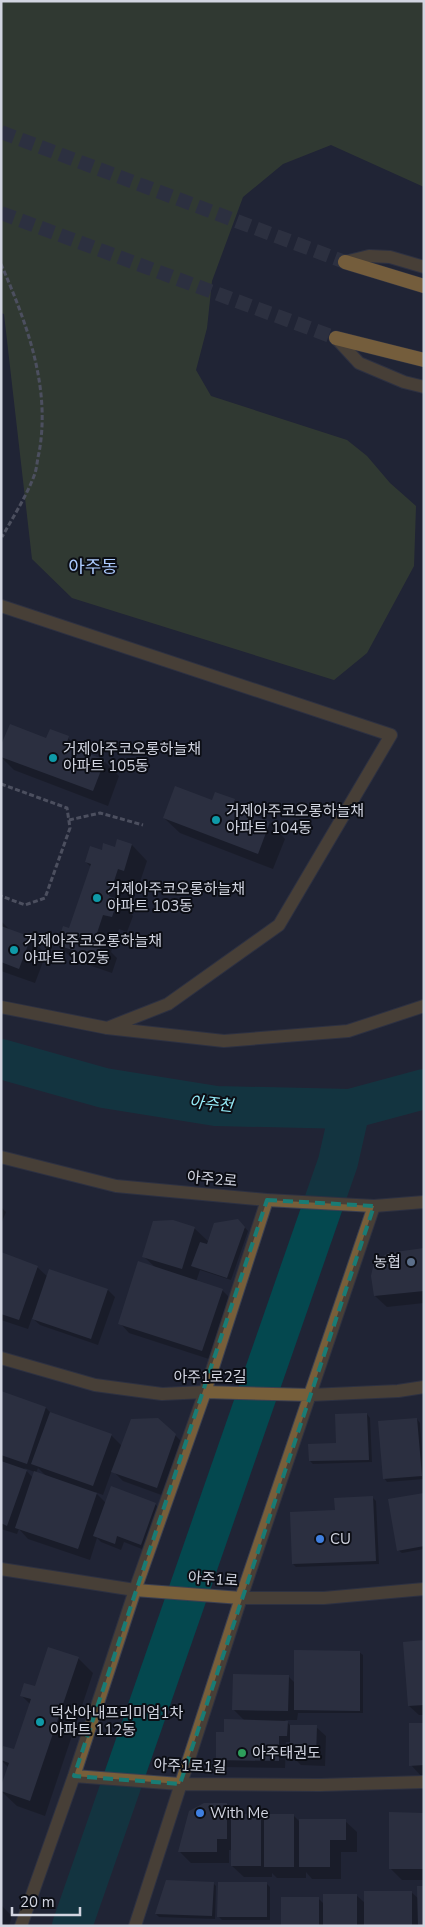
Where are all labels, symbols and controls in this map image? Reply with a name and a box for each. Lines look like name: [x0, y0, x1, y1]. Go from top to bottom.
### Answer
district label: 아주동: [68, 555, 118, 579]
place label: 거제아주코오롱하늘채 아파트 105동: [63, 739, 201, 776]
marker: 거제아주코오롱하늘채 아파트 105동: [47, 752, 59, 764]
place label: 거제아주코오롱하늘채 아파트 104동: [226, 801, 364, 838]
marker: 거제아주코오롱하늘채 아파트 104동: [210, 814, 222, 826]
place label: 거제아주코오롱하늘채 아파트 103동: [107, 879, 245, 916]
marker: 거제아주코오롱하늘채 아파트 103동: [91, 892, 103, 904]
place label: 거제아주코오롱하늘채 아파트 102동: [24, 931, 162, 968]
marker: 거제아주코오롱하늘채 아파트 102동: [8, 944, 20, 956]
water label: 아주천: [188, 1091, 236, 1117]
street label: 아주2로: [186, 1167, 238, 1191]
place label: 농협: [373, 1252, 401, 1272]
marker: 농협: [405, 1256, 417, 1268]
street label: 아주1로2길: [173, 1367, 247, 1387]
place label: CU: [330, 1529, 351, 1549]
marker: CU: [314, 1533, 326, 1545]
street label: 아주1로: [187, 1567, 239, 1591]
place label: 덕산아내프리미엄1차 아파트 112동: [50, 1703, 183, 1740]
marker: 덕산아내프리미엄1차 아파트 112동: [34, 1716, 46, 1728]
place label: 아주태권도: [252, 1743, 321, 1763]
marker: 아주태권도: [236, 1747, 248, 1759]
street label: 아주1로1길: [153, 1755, 227, 1777]
place label: With Me: [210, 1803, 268, 1823]
marker: With Me: [194, 1807, 206, 1819]
scale bar: [12, 1884, 80, 1916]
text: 20 m: [20, 1892, 55, 1912]

